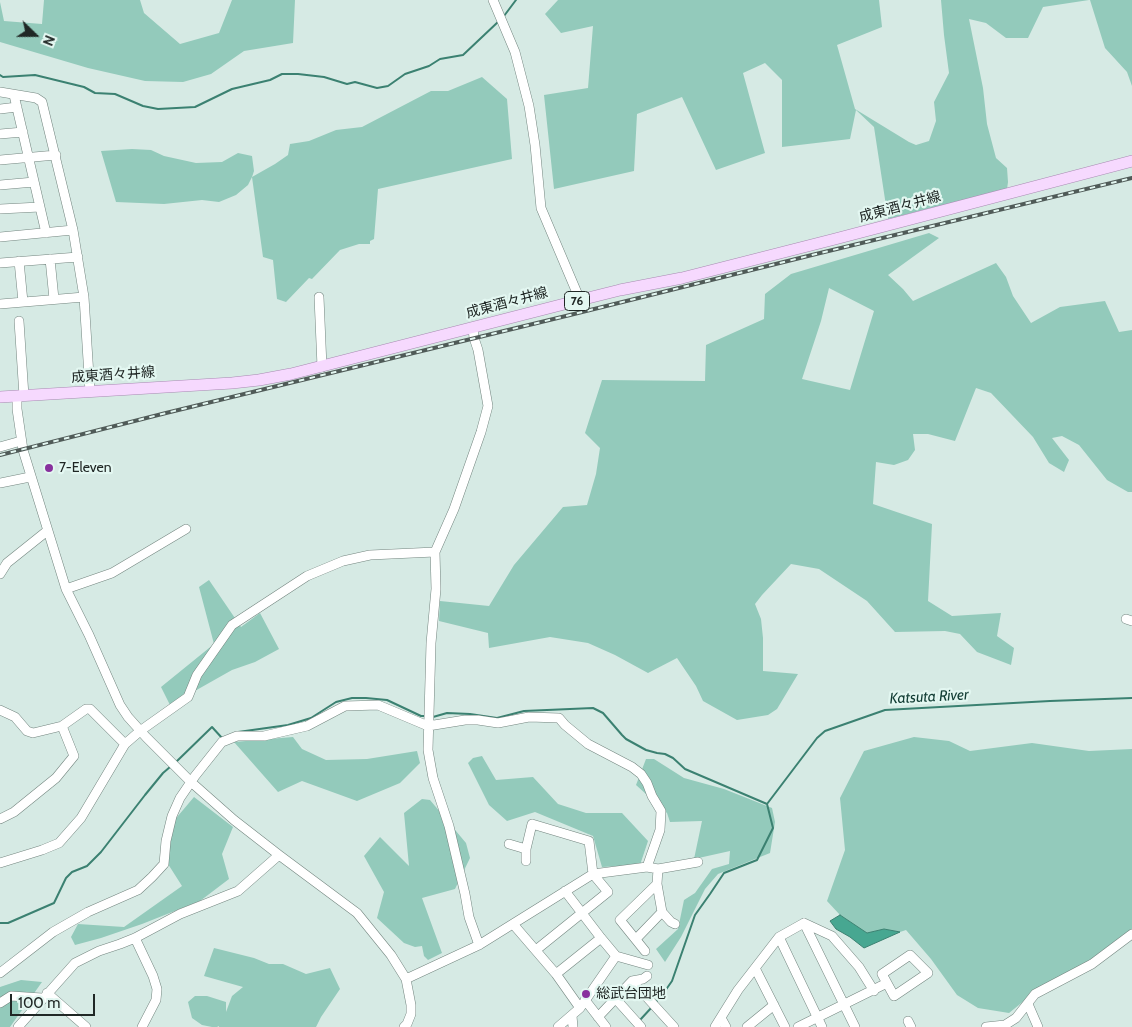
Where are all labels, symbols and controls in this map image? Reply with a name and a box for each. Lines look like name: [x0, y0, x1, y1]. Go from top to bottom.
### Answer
north arrow: [10, 10, 60, 60]
text: N: [39, 33, 59, 49]
street label: 成東酒々井線: [857, 188, 943, 226]
street label: 成東酒々井線: [464, 284, 550, 322]
road number: 76: [564, 292, 590, 310]
street label: 成東酒々井線: [71, 364, 155, 386]
place label: 7-Eleven: [59, 460, 112, 476]
marker: 7-Eleven: [43, 462, 55, 474]
water label: Katsuta River: [889, 686, 969, 708]
scale bar: [12, 984, 98, 1016]
place label: 総武台団地: [596, 986, 666, 1002]
marker: 総武台団地: [580, 988, 592, 1000]
text: 100 m: [18, 994, 60, 1012]

